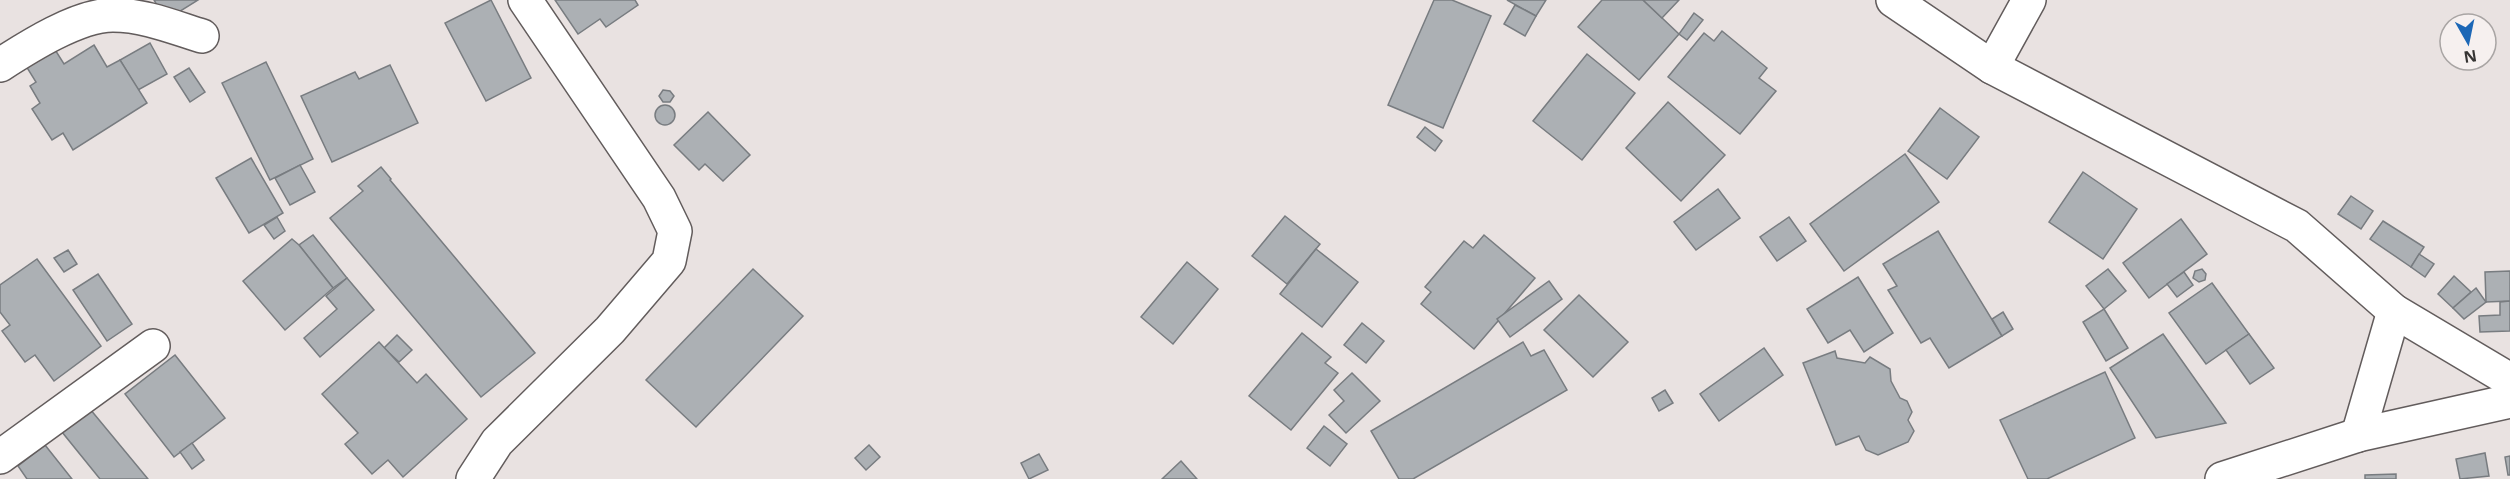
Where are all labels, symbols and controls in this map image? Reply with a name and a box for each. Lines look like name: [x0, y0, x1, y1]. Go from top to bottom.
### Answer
north arrow: [2438, 12, 2498, 72]
text: N: [2462, 45, 2478, 69]

